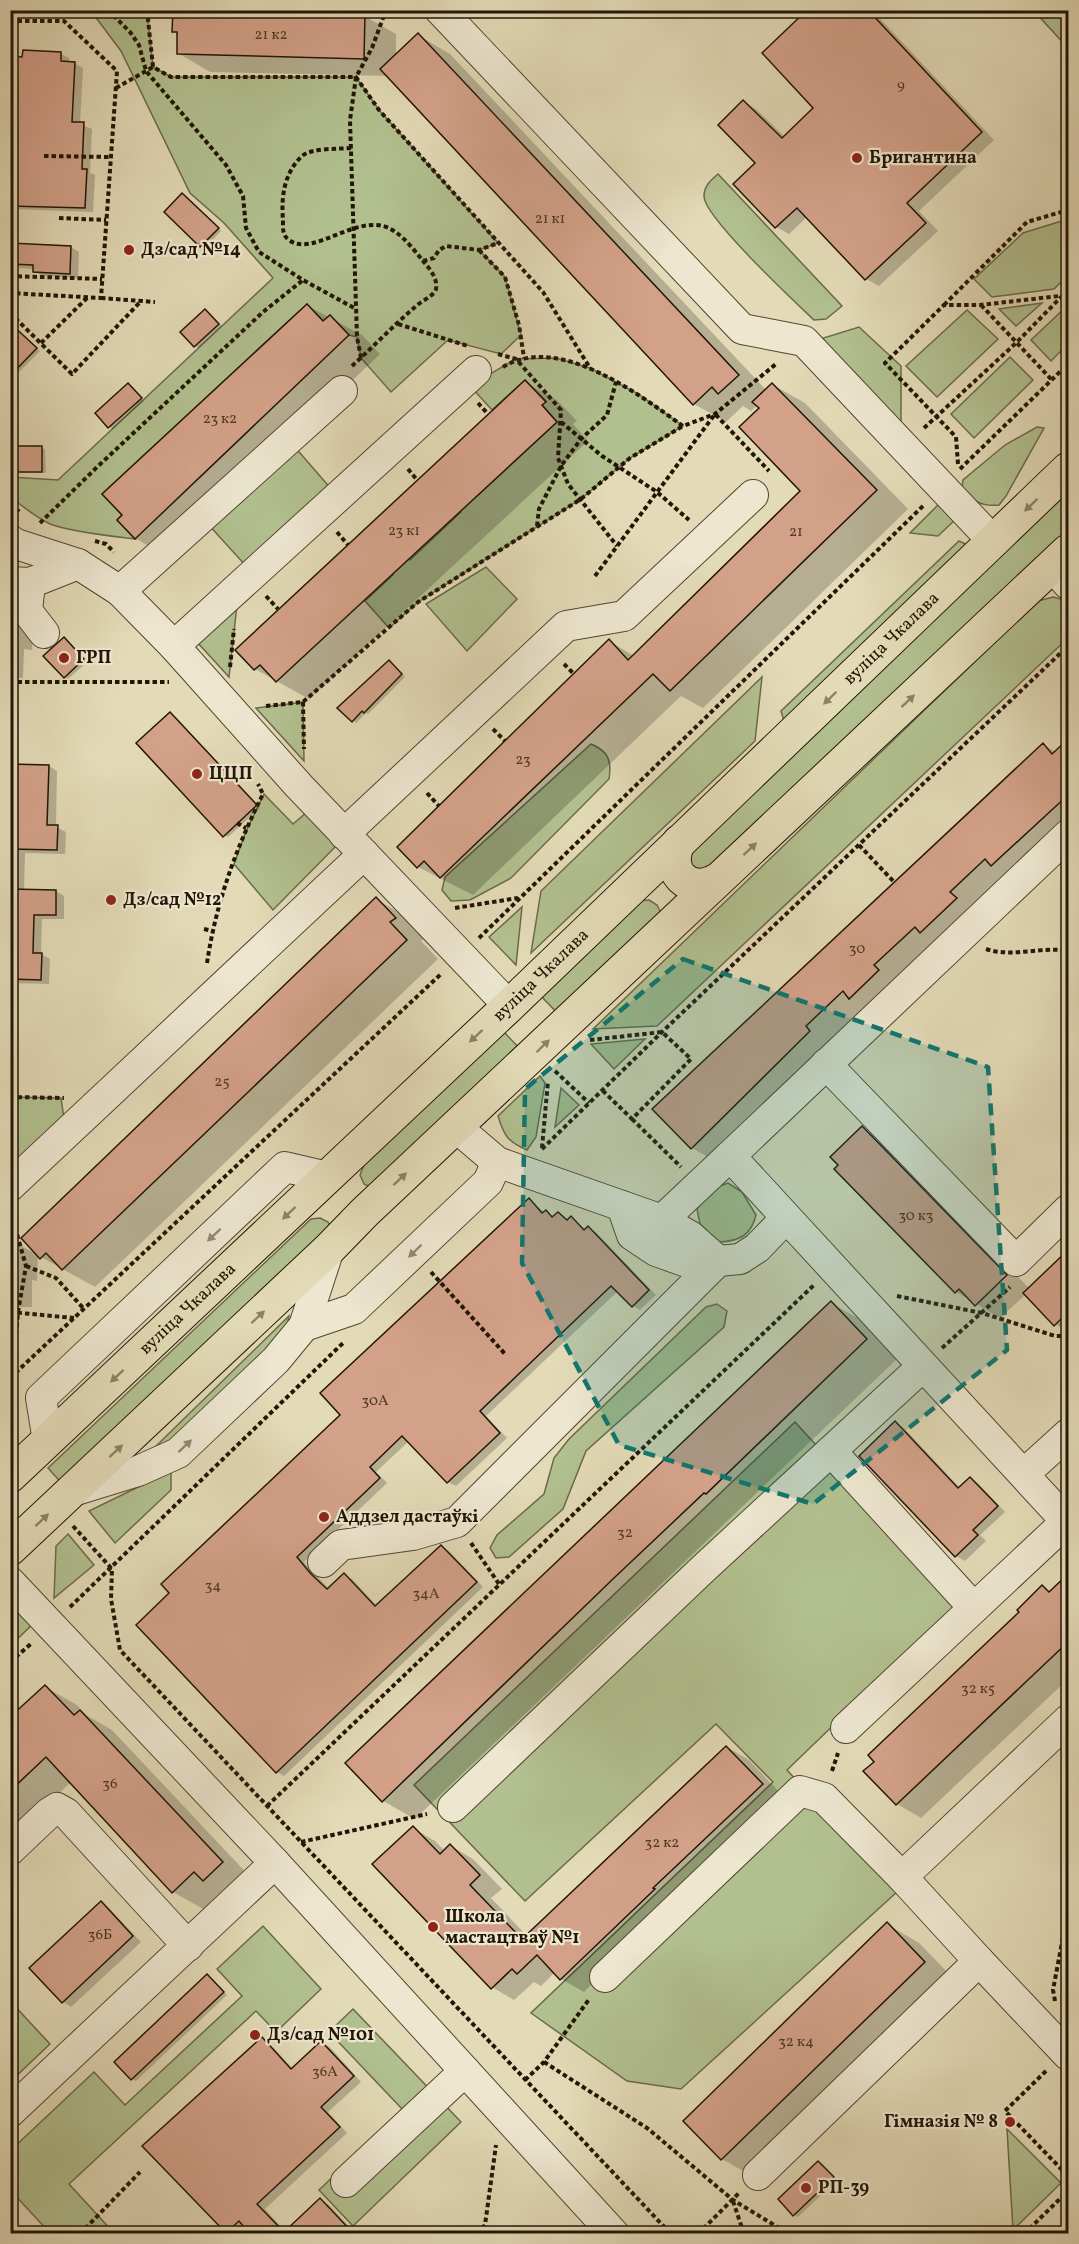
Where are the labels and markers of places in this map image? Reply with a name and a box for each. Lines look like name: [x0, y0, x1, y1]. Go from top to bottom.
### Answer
place label: Бригантина: [869, 146, 977, 171]
marker: Бригантина: [850, 151, 864, 165]
place label: Дз/сад №14: [141, 238, 241, 263]
marker: Дз/сад №14: [122, 243, 136, 257]
place label: ГРП: [76, 646, 112, 671]
marker: ГРП: [57, 651, 71, 665]
place label: ЦЦП: [209, 762, 253, 787]
marker: ЦЦП: [190, 767, 204, 781]
place label: Дз/сад №12: [123, 888, 221, 913]
marker: Дз/сад №12: [104, 893, 118, 907]
place label: Аддзел дастаўкі: [336, 1505, 479, 1530]
marker: Аддзел дастаўкі: [317, 1510, 331, 1524]
place label: Школа мастацтваў №1: [445, 1905, 580, 1951]
marker: Школа мастацтваў №1: [426, 1920, 440, 1934]
place label: Дз/сад №101: [267, 2023, 374, 2048]
marker: Дз/сад №101: [248, 2028, 262, 2042]
place label: Гімназія № 8: [884, 2110, 998, 2135]
marker: Гімназія № 8: [1003, 2115, 1017, 2129]
place label: РП-39: [818, 2176, 869, 2201]
marker: РП-39: [799, 2181, 813, 2195]

